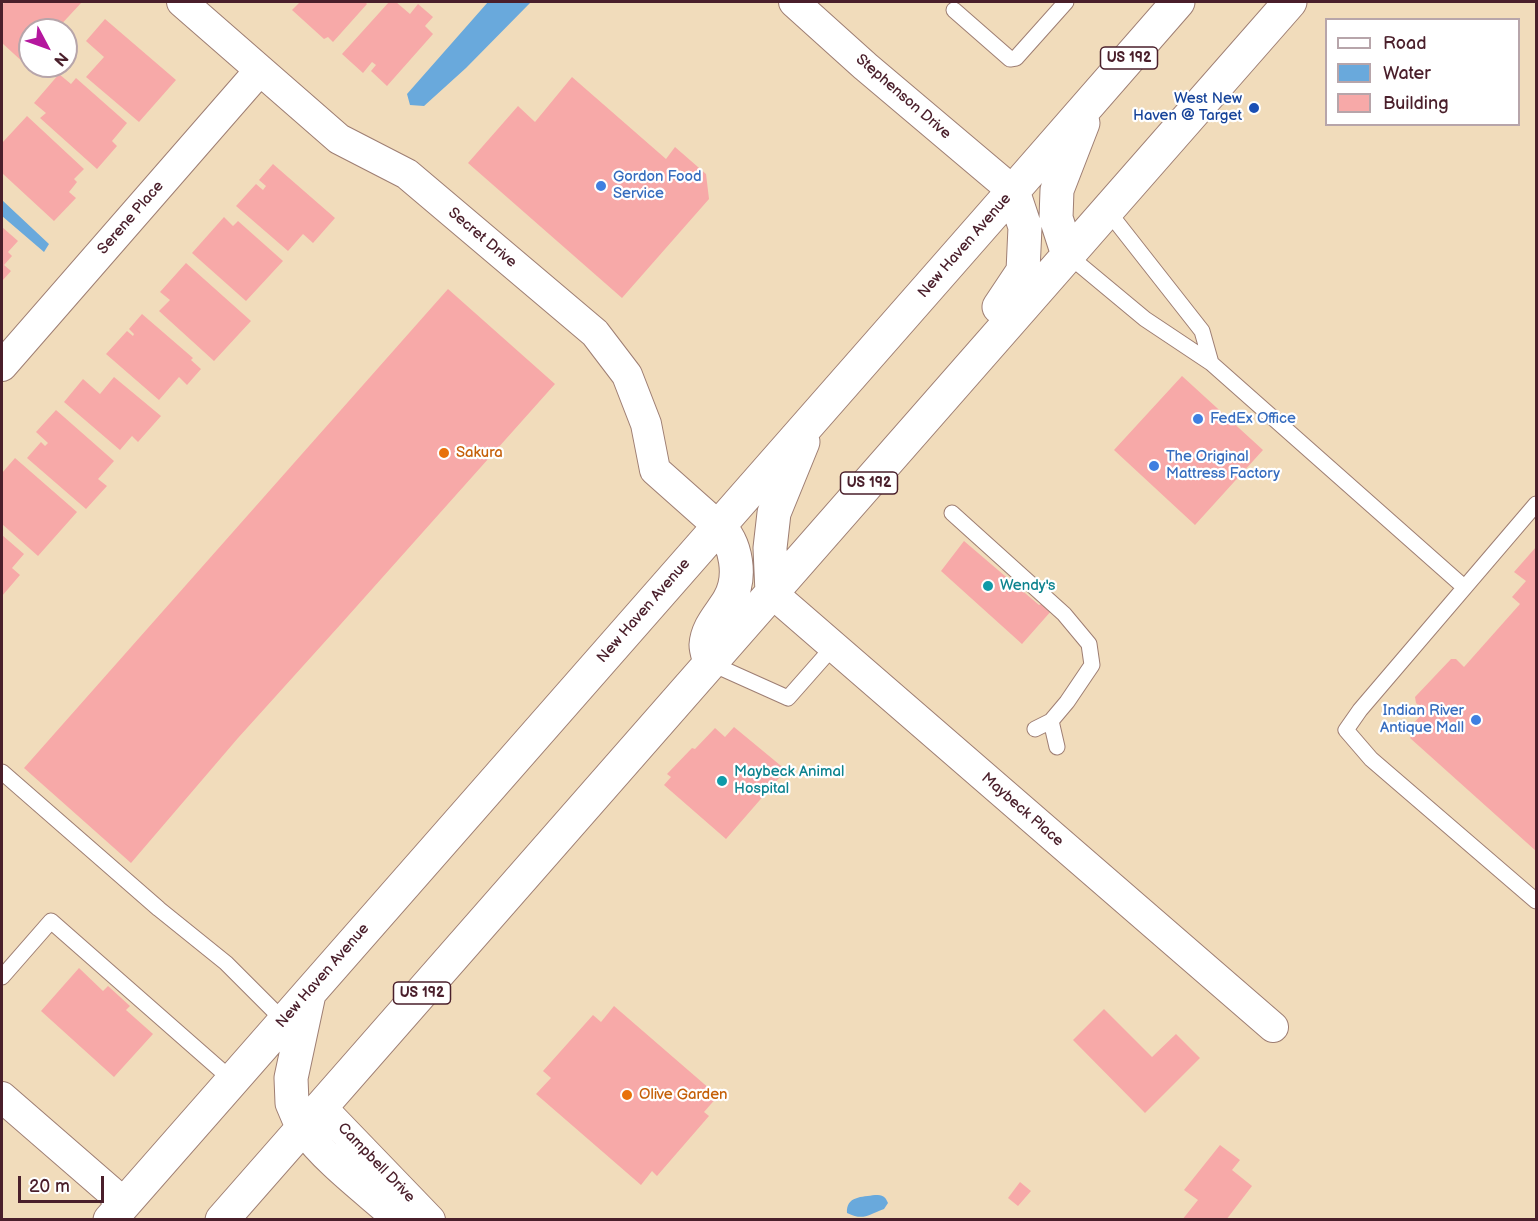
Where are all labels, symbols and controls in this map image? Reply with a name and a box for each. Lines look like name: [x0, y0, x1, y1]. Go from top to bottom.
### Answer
north arrow: [18, 18, 78, 78]
legend: [1325, 18, 1520, 126]
text: Road: [1383, 33, 1427, 54]
road number: US 192: [1100, 47, 1158, 69]
text: N: [49, 48, 72, 70]
street label: Stephenson Drive: [852, 51, 954, 143]
text: Water: [1383, 63, 1431, 84]
place label: West New Haven @ Target: [1133, 90, 1242, 125]
text: Building: [1383, 93, 1449, 114]
marker: West New Haven @ Target: [1247, 101, 1261, 115]
place label: Gordon Food Service: [613, 168, 702, 203]
street label: Serene Place: [94, 178, 168, 258]
marker: Gordon Food Service: [594, 179, 608, 193]
street label: New Haven Avenue: [915, 190, 1015, 302]
street label: Secret Drive: [444, 204, 520, 272]
place label: FedEx Office: [1210, 410, 1296, 428]
marker: FedEx Office: [1191, 412, 1205, 426]
place label: Sakura: [456, 444, 503, 462]
marker: Sakura: [437, 446, 451, 460]
place label: The Original Mattress Factory: [1166, 448, 1280, 483]
marker: The Original Mattress Factory: [1147, 459, 1161, 473]
road number: US 192: [840, 472, 898, 494]
street label: New Haven Avenue: [594, 555, 694, 667]
place label: Wendy's: [1000, 577, 1055, 595]
marker: Wendy's: [981, 579, 995, 593]
place label: Indian River Antique Mall: [1380, 702, 1464, 737]
marker: Indian River Antique Mall: [1469, 713, 1483, 727]
place label: Maybeck Animal Hospital: [734, 763, 844, 798]
street label: Maybeck Place: [977, 769, 1067, 851]
marker: Maybeck Animal Hospital: [715, 774, 729, 788]
street label: New Haven Avenue: [273, 920, 373, 1032]
road number: US 192: [394, 982, 450, 1004]
place label: Olive Garden: [639, 1086, 728, 1104]
marker: Olive Garden: [620, 1088, 634, 1102]
street label: Campbell Drive: [334, 1119, 418, 1207]
scale bar: [21, 1164, 106, 1202]
text: 20 m: [29, 1176, 70, 1197]

